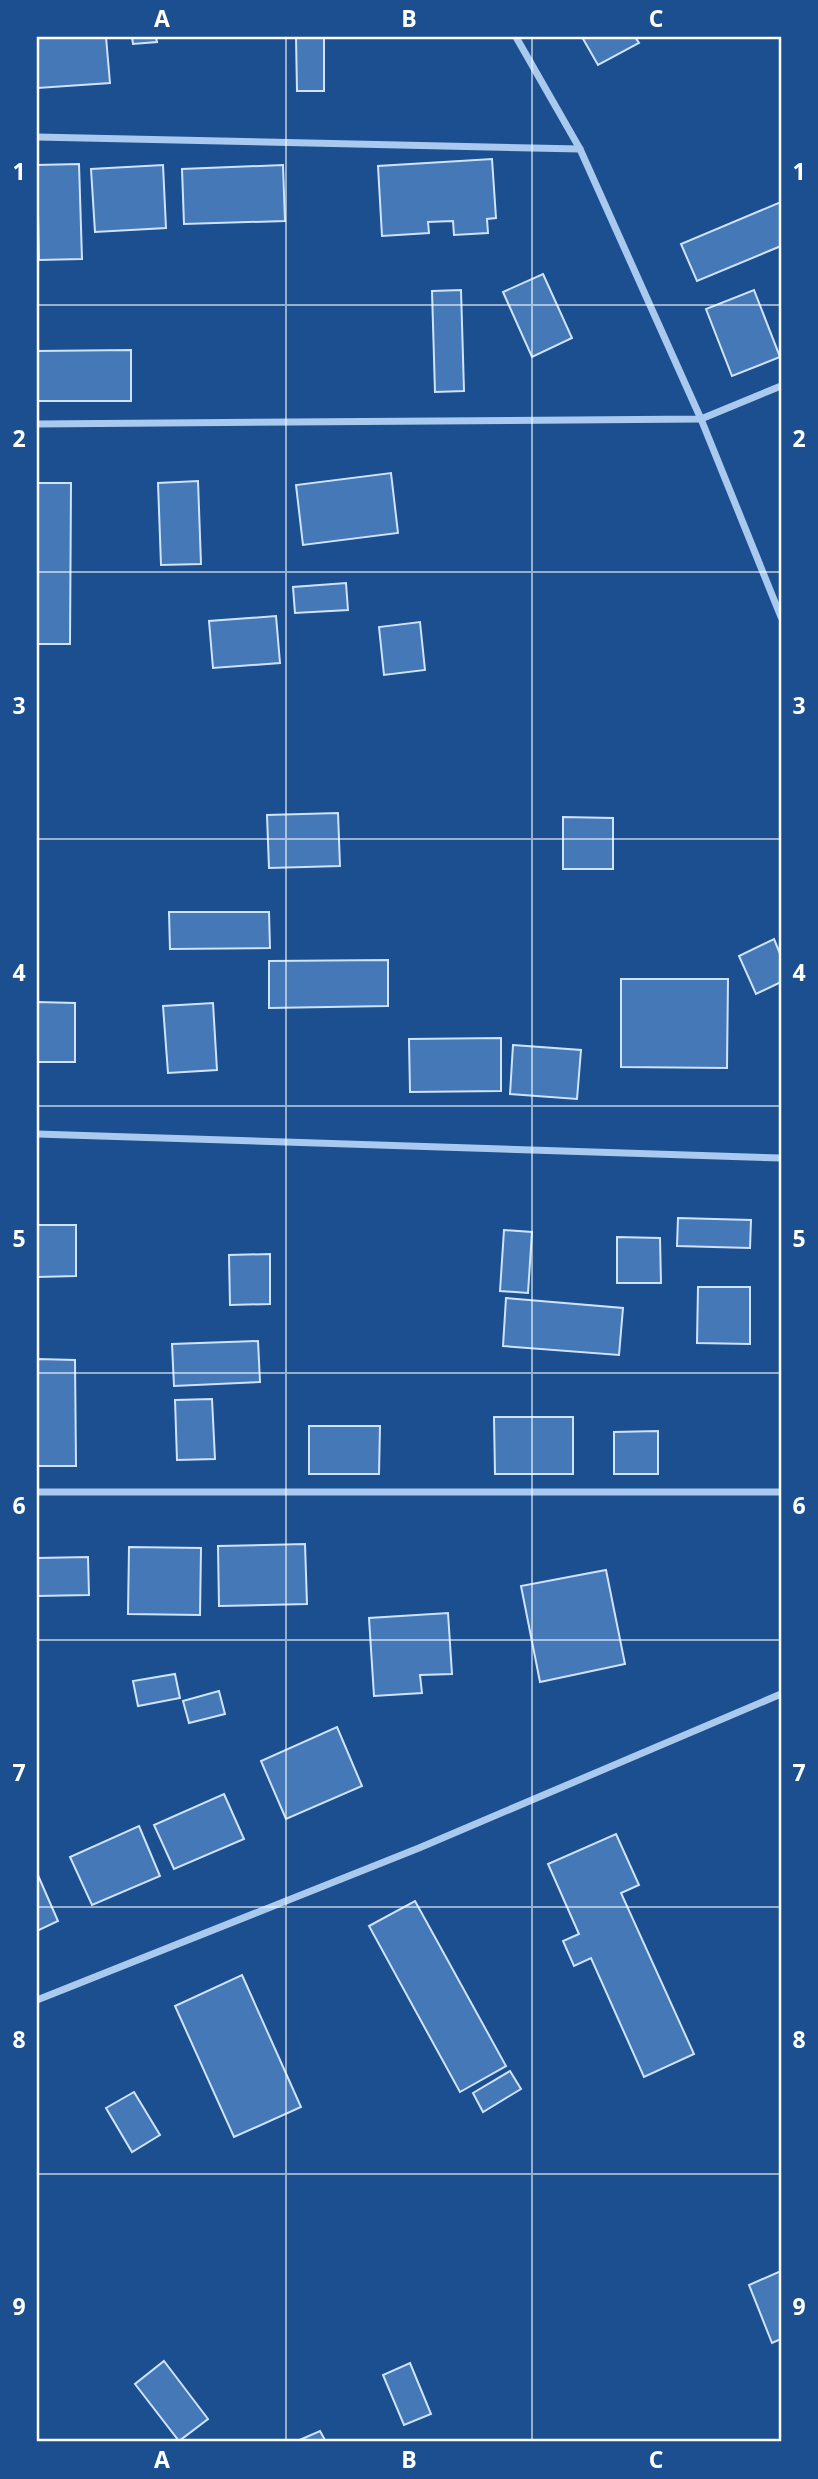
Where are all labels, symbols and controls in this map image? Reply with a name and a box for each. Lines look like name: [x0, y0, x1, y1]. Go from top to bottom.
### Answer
text: A: [154, 2, 170, 34]
text: B: [401, 2, 417, 34]
text: C: [649, 2, 663, 34]
text: 1: [12, 155, 26, 187]
text: 1: [792, 155, 806, 187]
text: 2: [12, 422, 26, 454]
text: 2: [792, 422, 806, 454]
text: 3: [12, 689, 26, 721]
text: 3: [792, 689, 806, 721]
text: 4: [12, 956, 26, 988]
text: 4: [792, 956, 806, 988]
text: 5: [12, 1222, 26, 1254]
text: 5: [792, 1222, 806, 1254]
text: 6: [12, 1489, 26, 1521]
text: 6: [792, 1489, 806, 1521]
text: 7: [12, 1756, 26, 1788]
text: 7: [792, 1756, 806, 1788]
text: 8: [12, 2023, 26, 2055]
text: 8: [792, 2023, 806, 2055]
text: 9: [12, 2290, 26, 2322]
text: 9: [792, 2290, 806, 2322]
text: A: [154, 2443, 170, 2475]
text: B: [401, 2443, 417, 2475]
text: C: [649, 2443, 663, 2475]

